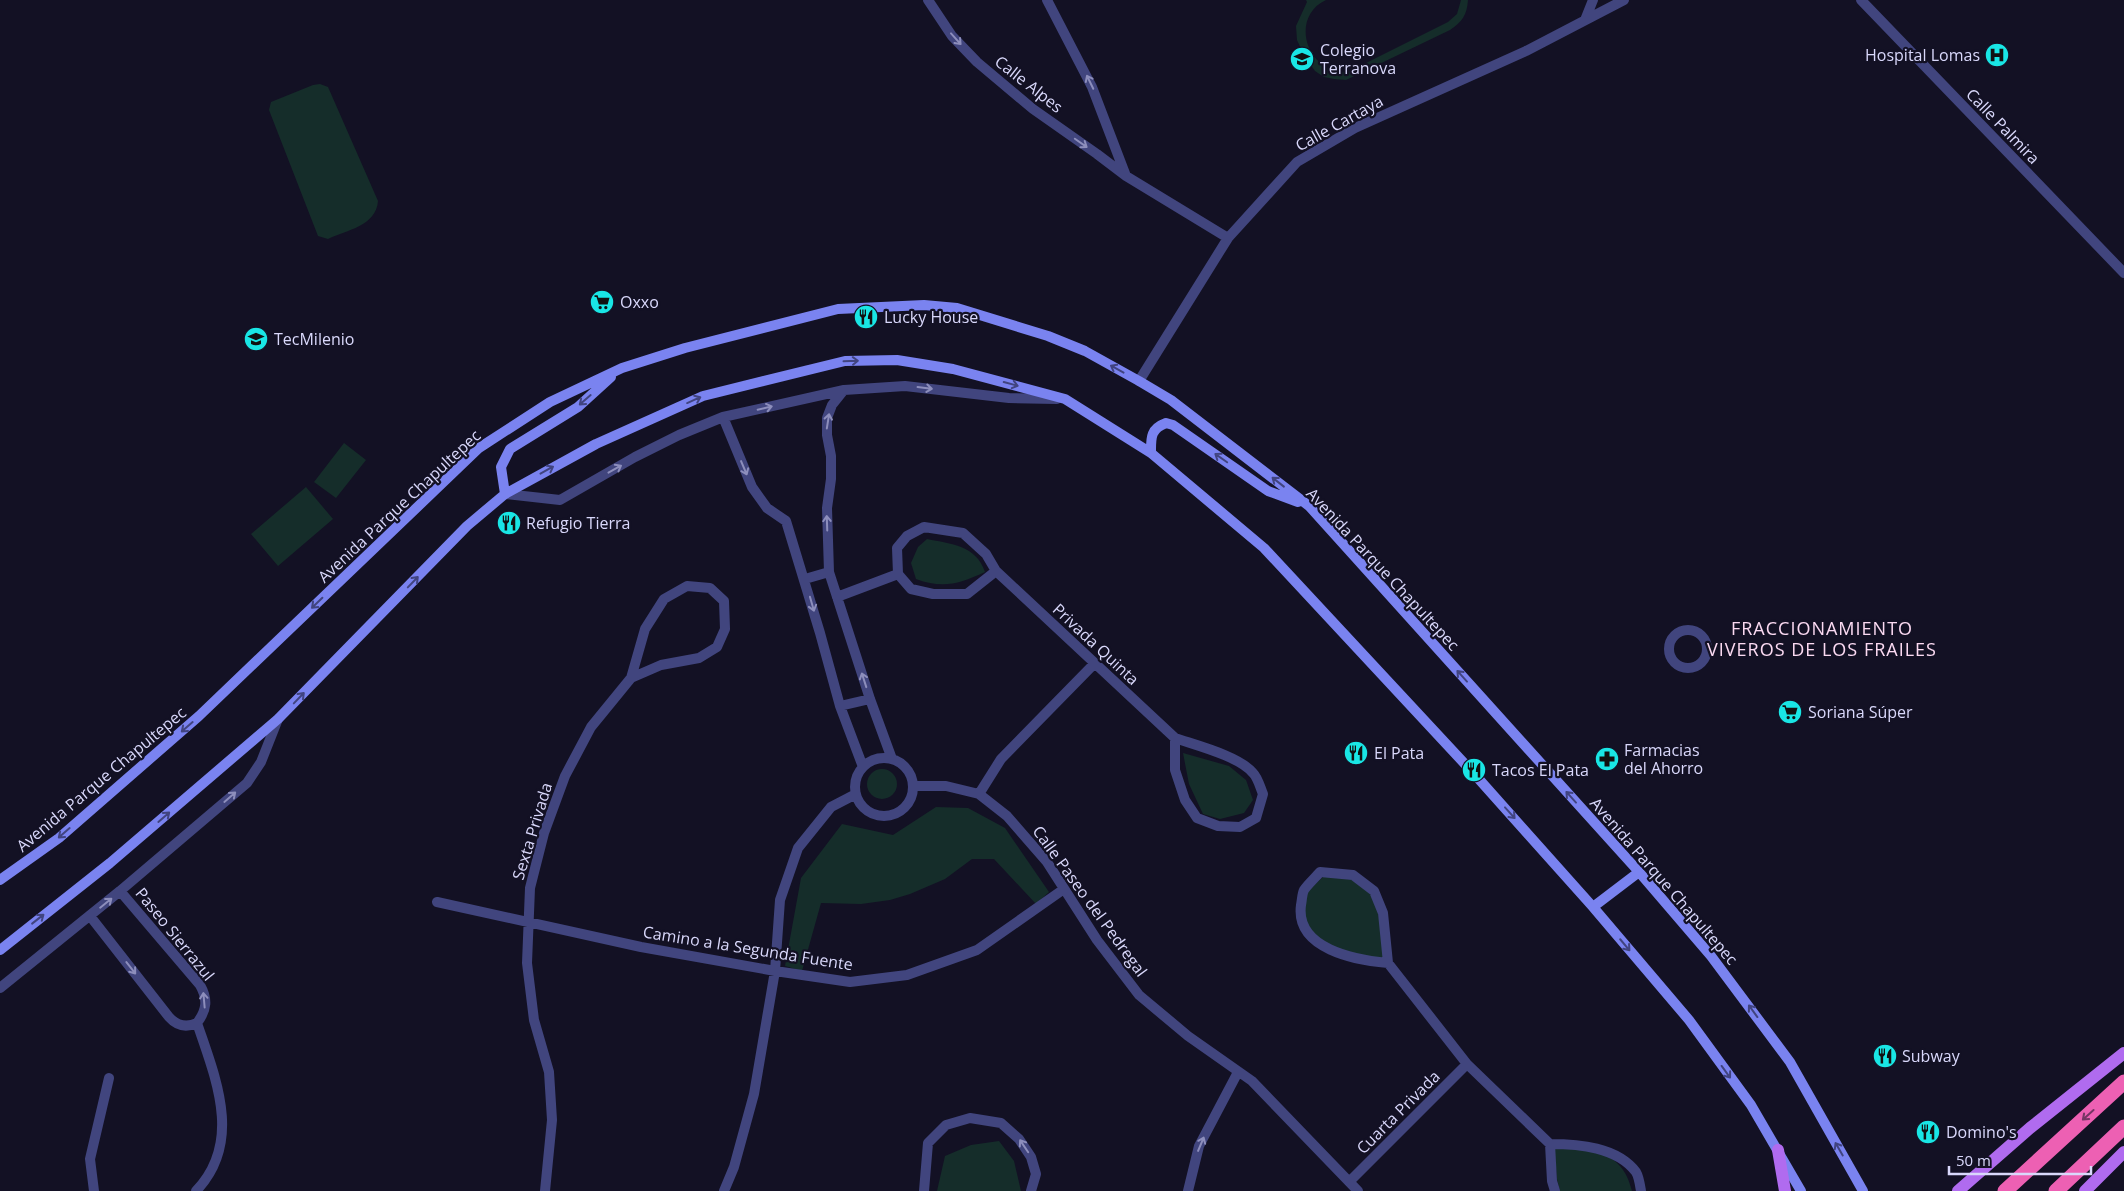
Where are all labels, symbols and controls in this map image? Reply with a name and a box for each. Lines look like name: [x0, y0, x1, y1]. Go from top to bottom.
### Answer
one-way arrow: [951, 33, 962, 46]
place label: Colegio Terranova: [1320, 39, 1396, 79]
hospital icon: Hospital Lomas: [1984, 42, 2010, 68]
place label: Hospital Lomas: [1865, 44, 1980, 66]
school or university icon: Colegio Terranova: [1289, 46, 1315, 72]
street label: Calle Alpes: [990, 50, 1068, 118]
one-way arrow: [1084, 75, 1094, 90]
street label: Calle Palmira: [1961, 83, 2045, 169]
street label: Calle Cartaya: [1291, 90, 1387, 156]
one-way arrow: [1074, 138, 1088, 148]
supermarket icon: Oxxo: [589, 289, 615, 315]
place label: Oxxo: [620, 291, 659, 313]
restaurant icon: Lucky House: [853, 304, 879, 330]
place label: Lucky House: [884, 306, 978, 328]
school or university icon: TecMilenio: [243, 326, 269, 352]
place label: TecMilenio: [274, 328, 354, 350]
one-way arrow: [843, 357, 859, 366]
one-way arrow: [1109, 364, 1124, 374]
one-way arrow: [1003, 380, 1019, 389]
one-way arrow: [917, 383, 933, 393]
one-way arrow: [579, 395, 592, 406]
one-way arrow: [686, 395, 701, 404]
one-way arrow: [756, 402, 772, 412]
one-way arrow: [824, 413, 834, 429]
street label: Avenida Parque Chapultepec: [313, 424, 485, 587]
one-way arrow: [1214, 453, 1228, 463]
one-way arrow: [740, 460, 750, 475]
one-way arrow: [607, 463, 622, 473]
one-way arrow: [540, 465, 554, 475]
one-way arrow: [1272, 477, 1285, 488]
street label: Avenida Parque Chapultepec: [1302, 483, 1465, 655]
restaurant icon: Refugio Tierra: [496, 510, 522, 536]
place label: Refugio Tierra: [526, 512, 630, 534]
one-way arrow: [823, 515, 832, 531]
one-way arrow: [407, 576, 419, 588]
one-way arrow: [808, 596, 818, 612]
one-way arrow: [311, 597, 323, 609]
street label: Privada Quinta: [1048, 598, 1144, 690]
district label: FRACCIONAMIENTO VIVEROS DE LOS FRAILES: [1707, 616, 1937, 661]
one-way arrow: [1456, 669, 1468, 682]
one-way arrow: [859, 672, 868, 688]
one-way arrow: [293, 691, 305, 704]
supermarket icon: Soriana Súper: [1777, 699, 1803, 725]
street label: Avenida Parque Chapultepec: [12, 701, 191, 857]
place label: Soriana Súper: [1808, 701, 1913, 723]
one-way arrow: [180, 721, 193, 732]
place label: Farmacias del Ahorro: [1624, 739, 1703, 779]
restaurant icon: El Pata: [1343, 740, 1369, 766]
place label: El Pata: [1374, 742, 1424, 764]
pharmacy icon: Farmacias del Ahorro: [1594, 746, 1620, 772]
restaurant icon: Tacos El Pata: [1461, 757, 1487, 783]
place label: Tacos El Pata: [1492, 759, 1589, 781]
street label: Sexta Privada: [507, 780, 557, 882]
one-way arrow: [1565, 790, 1577, 803]
one-way arrow: [223, 792, 236, 803]
street label: Avenida Parque Chapultepec: [1585, 793, 1743, 970]
one-way arrow: [1504, 807, 1516, 820]
one-way arrow: [157, 811, 170, 822]
street label: Calle Paseo del Pedregal: [1028, 821, 1152, 981]
one-way arrow: [58, 827, 71, 838]
street label: Paseo Sierrazul: [131, 883, 219, 985]
one-way arrow: [99, 897, 112, 908]
one-way arrow: [31, 914, 44, 925]
street label: Camino a la Segunda Fuente: [642, 921, 854, 975]
one-way arrow: [1619, 938, 1631, 951]
one-way arrow: [126, 961, 136, 975]
one-way arrow: [200, 993, 209, 1009]
one-way arrow: [1748, 1004, 1758, 1018]
restaurant icon: Subway: [1872, 1043, 1898, 1069]
place label: Subway: [1902, 1045, 1961, 1067]
one-way arrow: [1721, 1064, 1731, 1078]
street label: Cuarta Privada: [1351, 1065, 1445, 1159]
one-way arrow: [2082, 1109, 2094, 1121]
restaurant icon: Domino's: [1915, 1119, 1941, 1145]
place label: Domino's: [1946, 1121, 2017, 1143]
one-way arrow: [1197, 1137, 1206, 1152]
one-way arrow: [1019, 1139, 1029, 1153]
one-way arrow: [1834, 1142, 1844, 1156]
scale bar: [1949, 1144, 2092, 1176]
text: 50 m: [1956, 1150, 1991, 1170]

